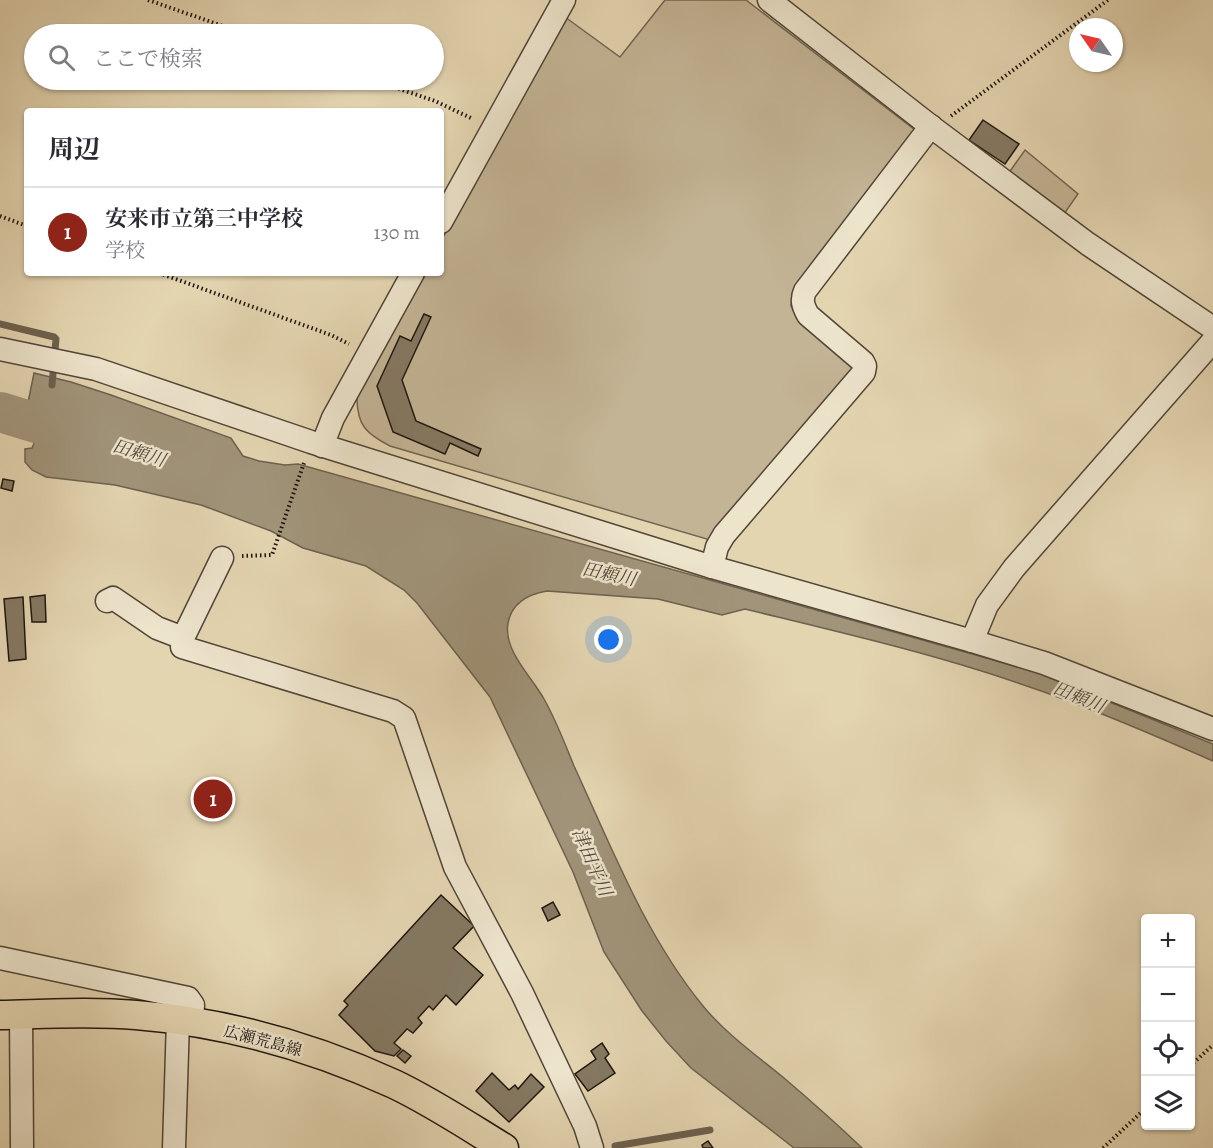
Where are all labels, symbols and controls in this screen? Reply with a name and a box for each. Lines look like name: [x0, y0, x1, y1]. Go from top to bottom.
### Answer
north arrow: [1069, 18, 1123, 72]
search box: [24, 24, 444, 90]
icon: search: [45, 41, 78, 74]
text: ここで検索: [93, 44, 203, 74]
text: 周辺: [48, 132, 100, 167]
text: 安来市立第三中学校: [105, 204, 303, 234]
text: 1: [64, 219, 71, 246]
text: 130 m: [374, 219, 420, 246]
text: 学校: [105, 237, 145, 264]
water label: 田頼川: [110, 434, 170, 473]
water label: 田頼川: [580, 557, 640, 592]
your location: [594, 625, 623, 654]
water label: 田頼川: [1049, 676, 1110, 719]
pin: 1: [194, 776, 232, 822]
water label: 津田平川: [566, 824, 618, 902]
map controls: [1141, 914, 1195, 1130]
button: +: [1141, 914, 1195, 968]
button: −: [1141, 968, 1195, 1022]
street label: 広瀬荒島線: [221, 1020, 304, 1062]
button: locate: [1141, 1022, 1195, 1076]
button: layers: [1141, 1076, 1195, 1130]

